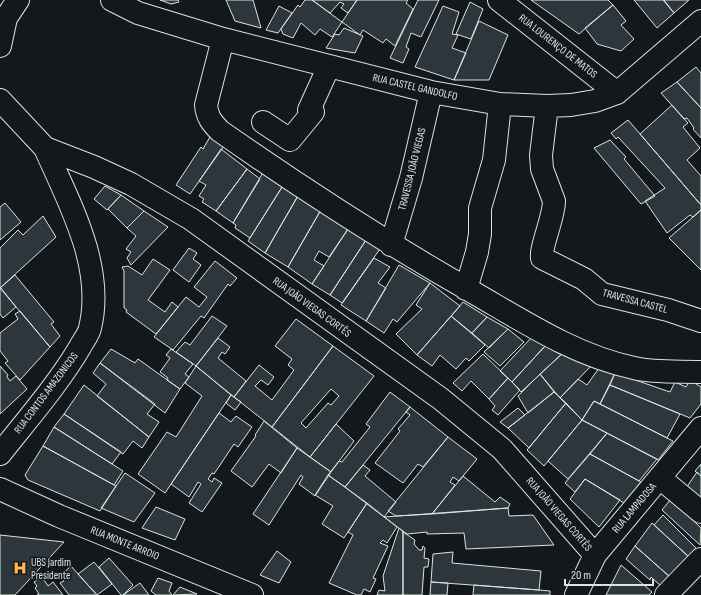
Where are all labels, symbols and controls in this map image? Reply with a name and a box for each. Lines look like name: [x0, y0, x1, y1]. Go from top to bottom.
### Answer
street label: RUA LOURENÇO DE MATOS: [516, 11, 600, 81]
street label: RUA CASTEL GANDOLFO: [371, 71, 459, 103]
street label: TRAVESSA JOÃO VIEGAS: [394, 126, 429, 212]
street label: RUA JOÃO VIEGAS CORTÊS: [270, 273, 355, 340]
street label: TRAVESSA CASTEL: [601, 286, 669, 316]
street label: RUA CONTOS AMAZONICOS: [11, 350, 81, 436]
street label: RUA JOÃO VIEGAS CORTÊS: [523, 474, 596, 554]
street label: RUA LAMPADOSA: [609, 480, 659, 536]
street label: RUA MONTE ARROIO: [89, 523, 161, 563]
place label: UBS Jardim Presidente: [31, 556, 71, 582]
hospital icon: UBS Jardim Presidente: [12, 560, 28, 576]
scale bar: [565, 561, 653, 587]
text: 20 m: [571, 568, 591, 583]

